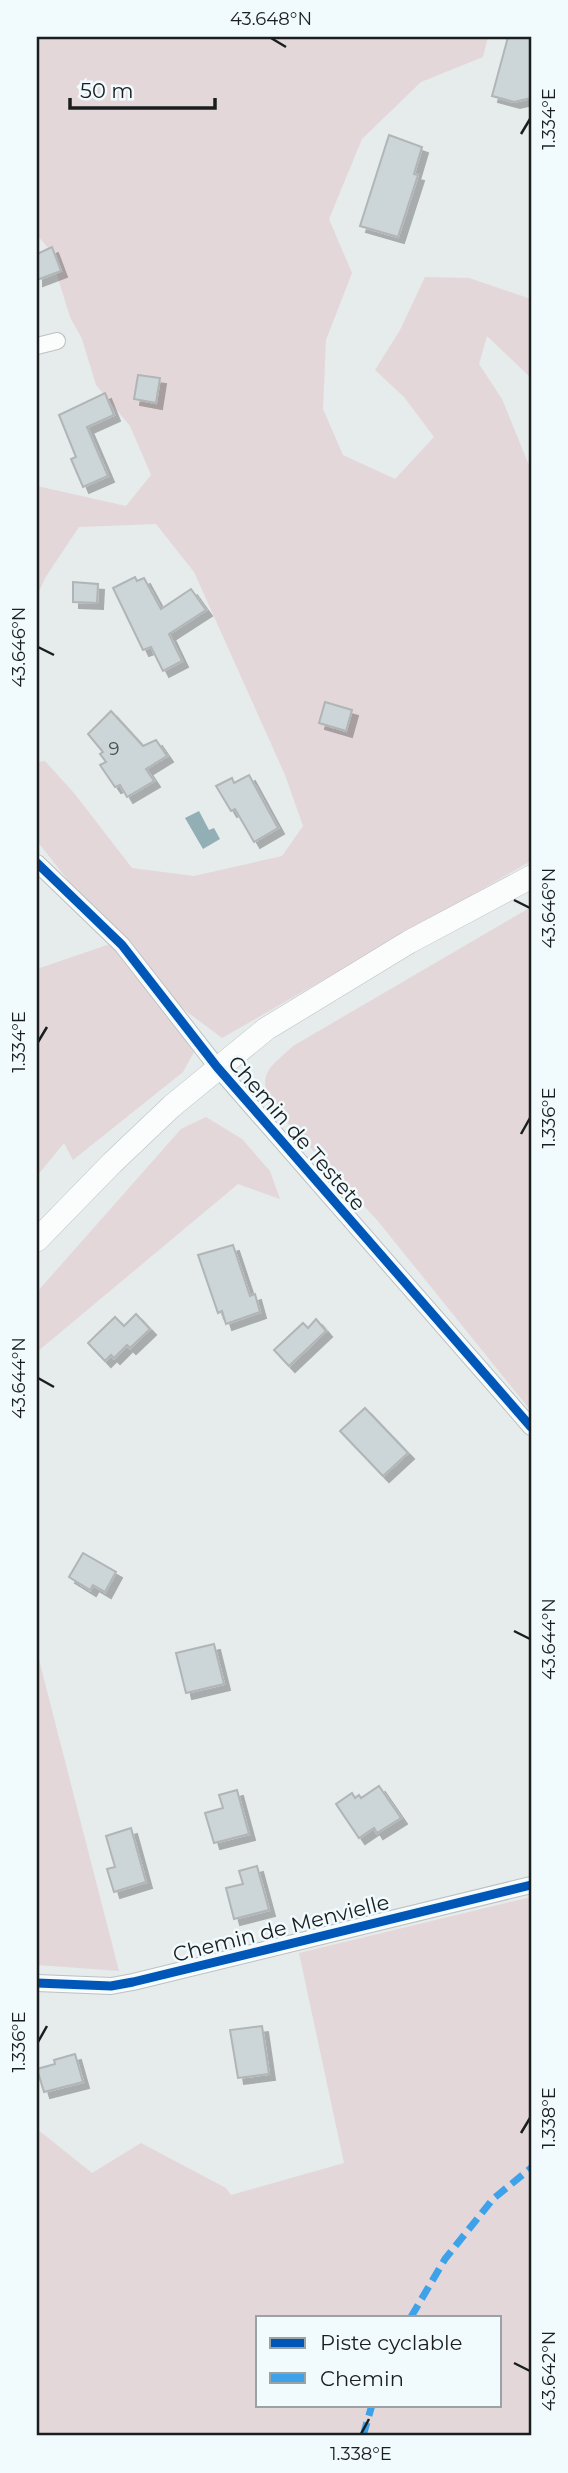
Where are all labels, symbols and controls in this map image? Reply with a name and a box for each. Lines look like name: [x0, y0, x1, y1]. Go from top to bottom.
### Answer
text: 43.648°N: [230, 8, 312, 30]
scale bar: [70, 66, 215, 110]
text: 50 m: [80, 78, 134, 103]
text: 1.334°E: [538, 88, 560, 150]
text: 43.646°N: [8, 606, 30, 688]
house number: 9: [109, 738, 120, 760]
text: 43.646°N: [538, 867, 560, 949]
text: 1.334°E: [8, 1011, 30, 1073]
street label: Chemin de Testete: [223, 1050, 371, 1216]
text: 1.336°E: [538, 1088, 560, 1148]
text: 43.644°N: [8, 1337, 30, 1419]
text: 43.644°N: [538, 1598, 560, 1680]
street label: Chemin de Menvielle: [170, 1889, 392, 1967]
text: 1.336°E: [8, 2012, 30, 2072]
text: 1.338°E: [538, 2087, 560, 2149]
legend: [256, 2316, 502, 2406]
text: Piste cyclable: [320, 2330, 462, 2355]
text: 43.642°N: [538, 2331, 560, 2411]
text: Chemin: [320, 2366, 404, 2391]
text: 1.338°E: [330, 2443, 392, 2465]

